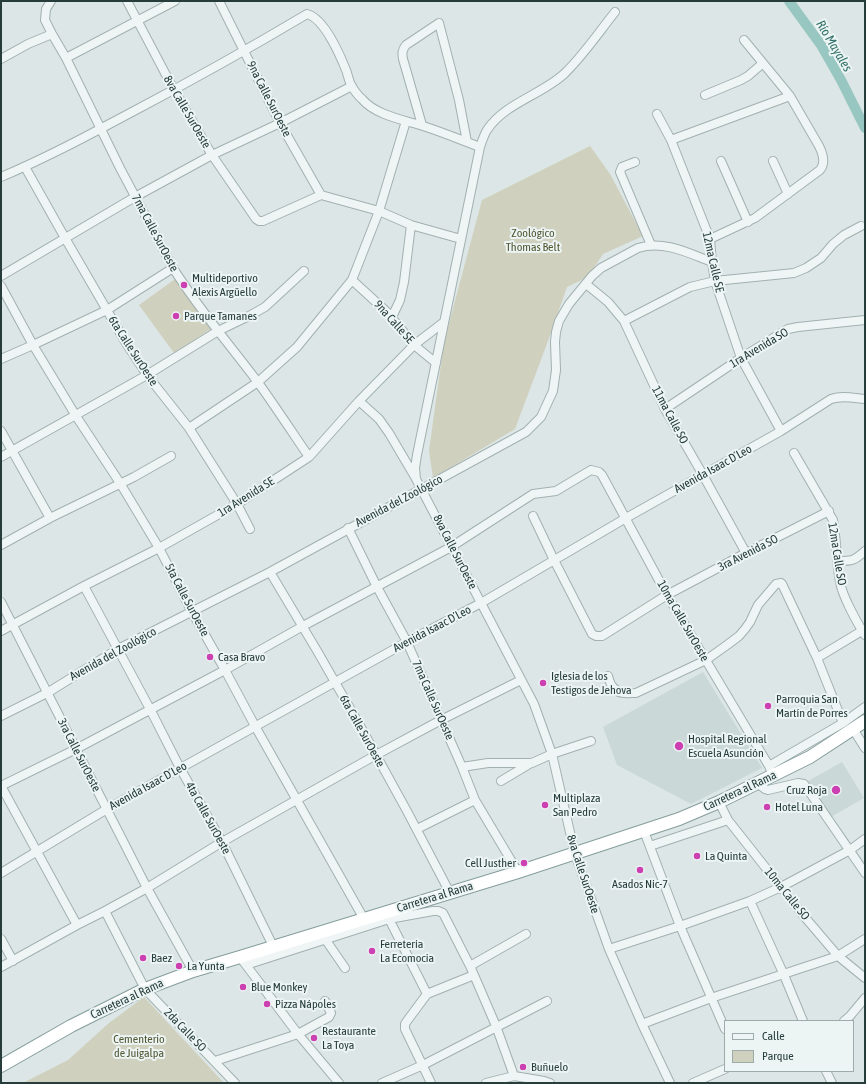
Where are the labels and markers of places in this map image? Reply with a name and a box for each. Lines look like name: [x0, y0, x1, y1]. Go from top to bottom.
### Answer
place label: Multideportivo Alexis Argüello: [192, 271, 258, 299]
marker: Multideportivo Alexis Argüello: [179, 280, 189, 290]
place label: Parque Tamanes: [184, 309, 257, 323]
marker: Parque Tamanes: [171, 311, 181, 321]
place label: Casa Bravo: [218, 650, 265, 664]
marker: Casa Bravo: [205, 652, 215, 662]
place label: Iglesia de los Testigos de Jehova: [551, 669, 632, 697]
marker: Iglesia de los Testigos de Jehova: [538, 678, 548, 688]
place label: Parroquia San Martín de Porres: [776, 692, 848, 720]
marker: Parroquia San Martín de Porres: [763, 701, 773, 711]
place label: Hospital Regional Escuela Asunción: [688, 732, 767, 760]
marker: Hospital Regional Escuela Asunción: [673, 740, 685, 752]
place label: Cruz Roja: [786, 783, 827, 797]
marker: Cruz Roja: [830, 784, 842, 796]
place label: Multiplaza San Pedro: [553, 791, 601, 819]
marker: Multiplaza San Pedro: [540, 800, 550, 810]
place label: Hotel Luna: [775, 800, 823, 814]
marker: Hotel Luna: [762, 802, 772, 812]
place label: La Quinta: [705, 849, 747, 863]
marker: La Quinta: [692, 851, 702, 861]
place label: Cell Justher: [465, 856, 516, 870]
marker: Cell Justher: [519, 858, 529, 868]
marker: Asados Nic-7: [635, 865, 645, 875]
place label: Asados Nic-7: [612, 877, 668, 891]
place label: Ferretería La Ecomocia: [380, 937, 434, 965]
marker: Ferretería La Ecomocia: [367, 946, 377, 956]
place label: Baez: [151, 951, 172, 965]
marker: Baez: [138, 953, 148, 963]
place label: La Yunta: [187, 959, 225, 973]
marker: La Yunta: [174, 961, 184, 971]
place label: Blue Monkey: [251, 980, 308, 994]
marker: Blue Monkey: [238, 982, 248, 992]
place label: Pizza Nápoles: [275, 997, 336, 1011]
marker: Pizza Nápoles: [262, 999, 272, 1009]
place label: Restaurante La Toya: [322, 1024, 376, 1052]
marker: Restaurante La Toya: [309, 1033, 319, 1043]
place label: Buñuelo: [531, 1060, 568, 1074]
marker: Buñuelo: [518, 1062, 528, 1072]

